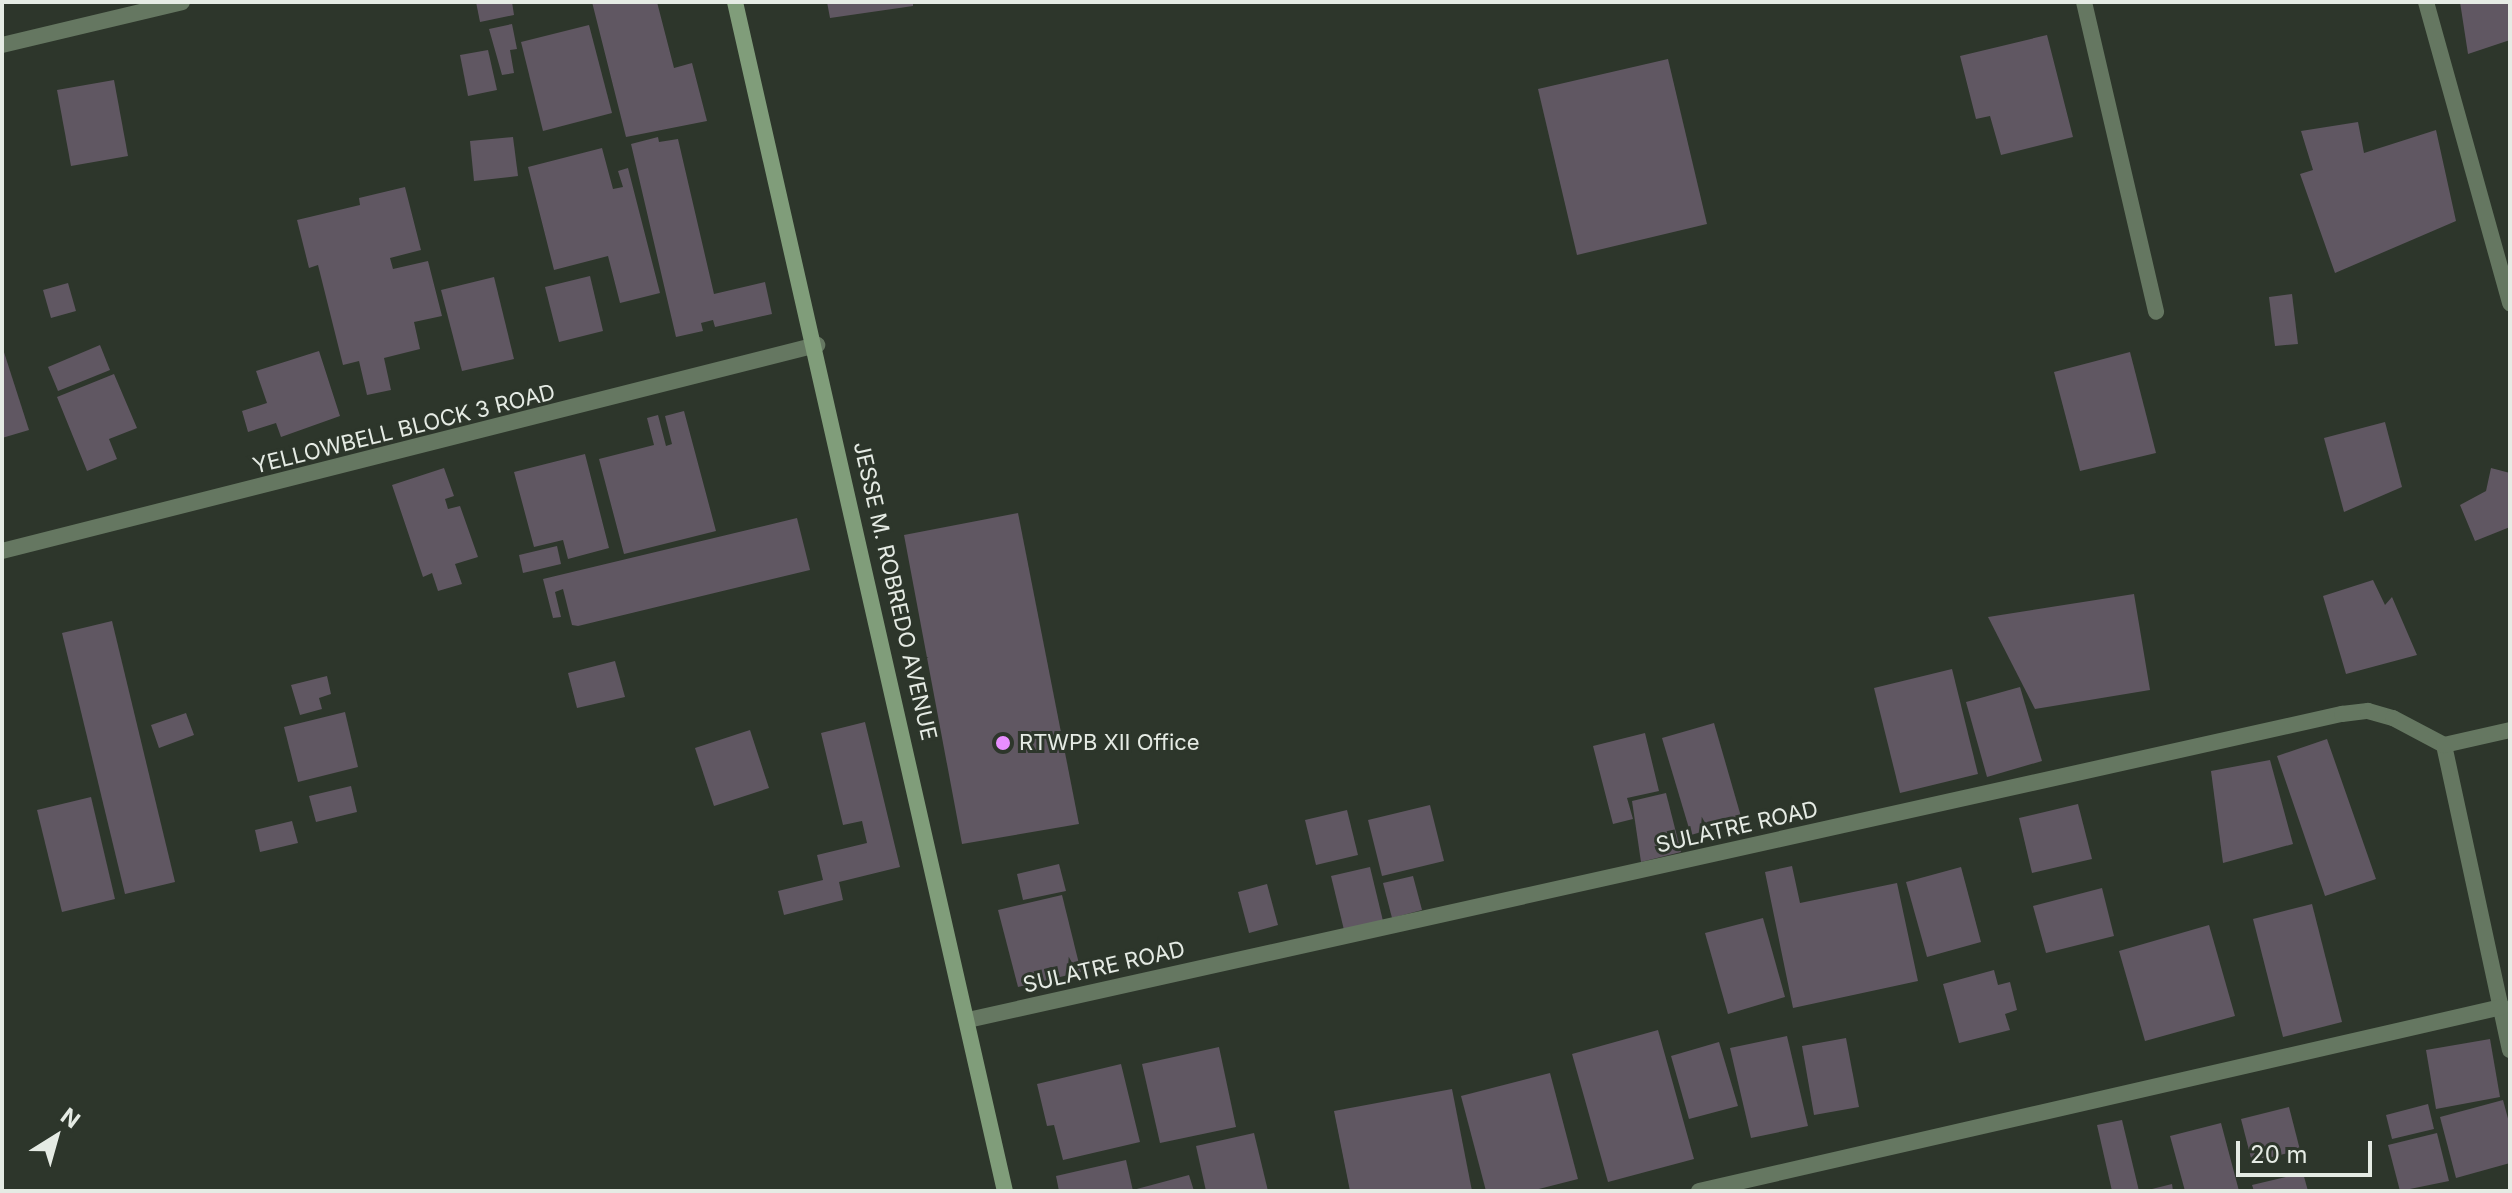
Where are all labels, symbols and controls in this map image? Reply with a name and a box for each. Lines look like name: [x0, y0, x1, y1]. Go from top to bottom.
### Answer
street label: YELLOWBELL BLOCK 3 ROAD: [250, 379, 558, 479]
street label: JESSE M. ROBREDO AVENUE: [848, 439, 942, 743]
place label: RTWPB XII Office: [1019, 730, 1200, 756]
marker: RTWPB XII Office: [994, 734, 1012, 752]
street label: SULATRE ROAD: [1654, 796, 1820, 858]
street label: SULATRE ROAD: [1021, 936, 1187, 998]
north arrow: [16, 1097, 96, 1177]
text: N: [56, 1102, 85, 1133]
scale bar: [2240, 1125, 2376, 1175]
text: 20 m: [2250, 1140, 2308, 1169]

